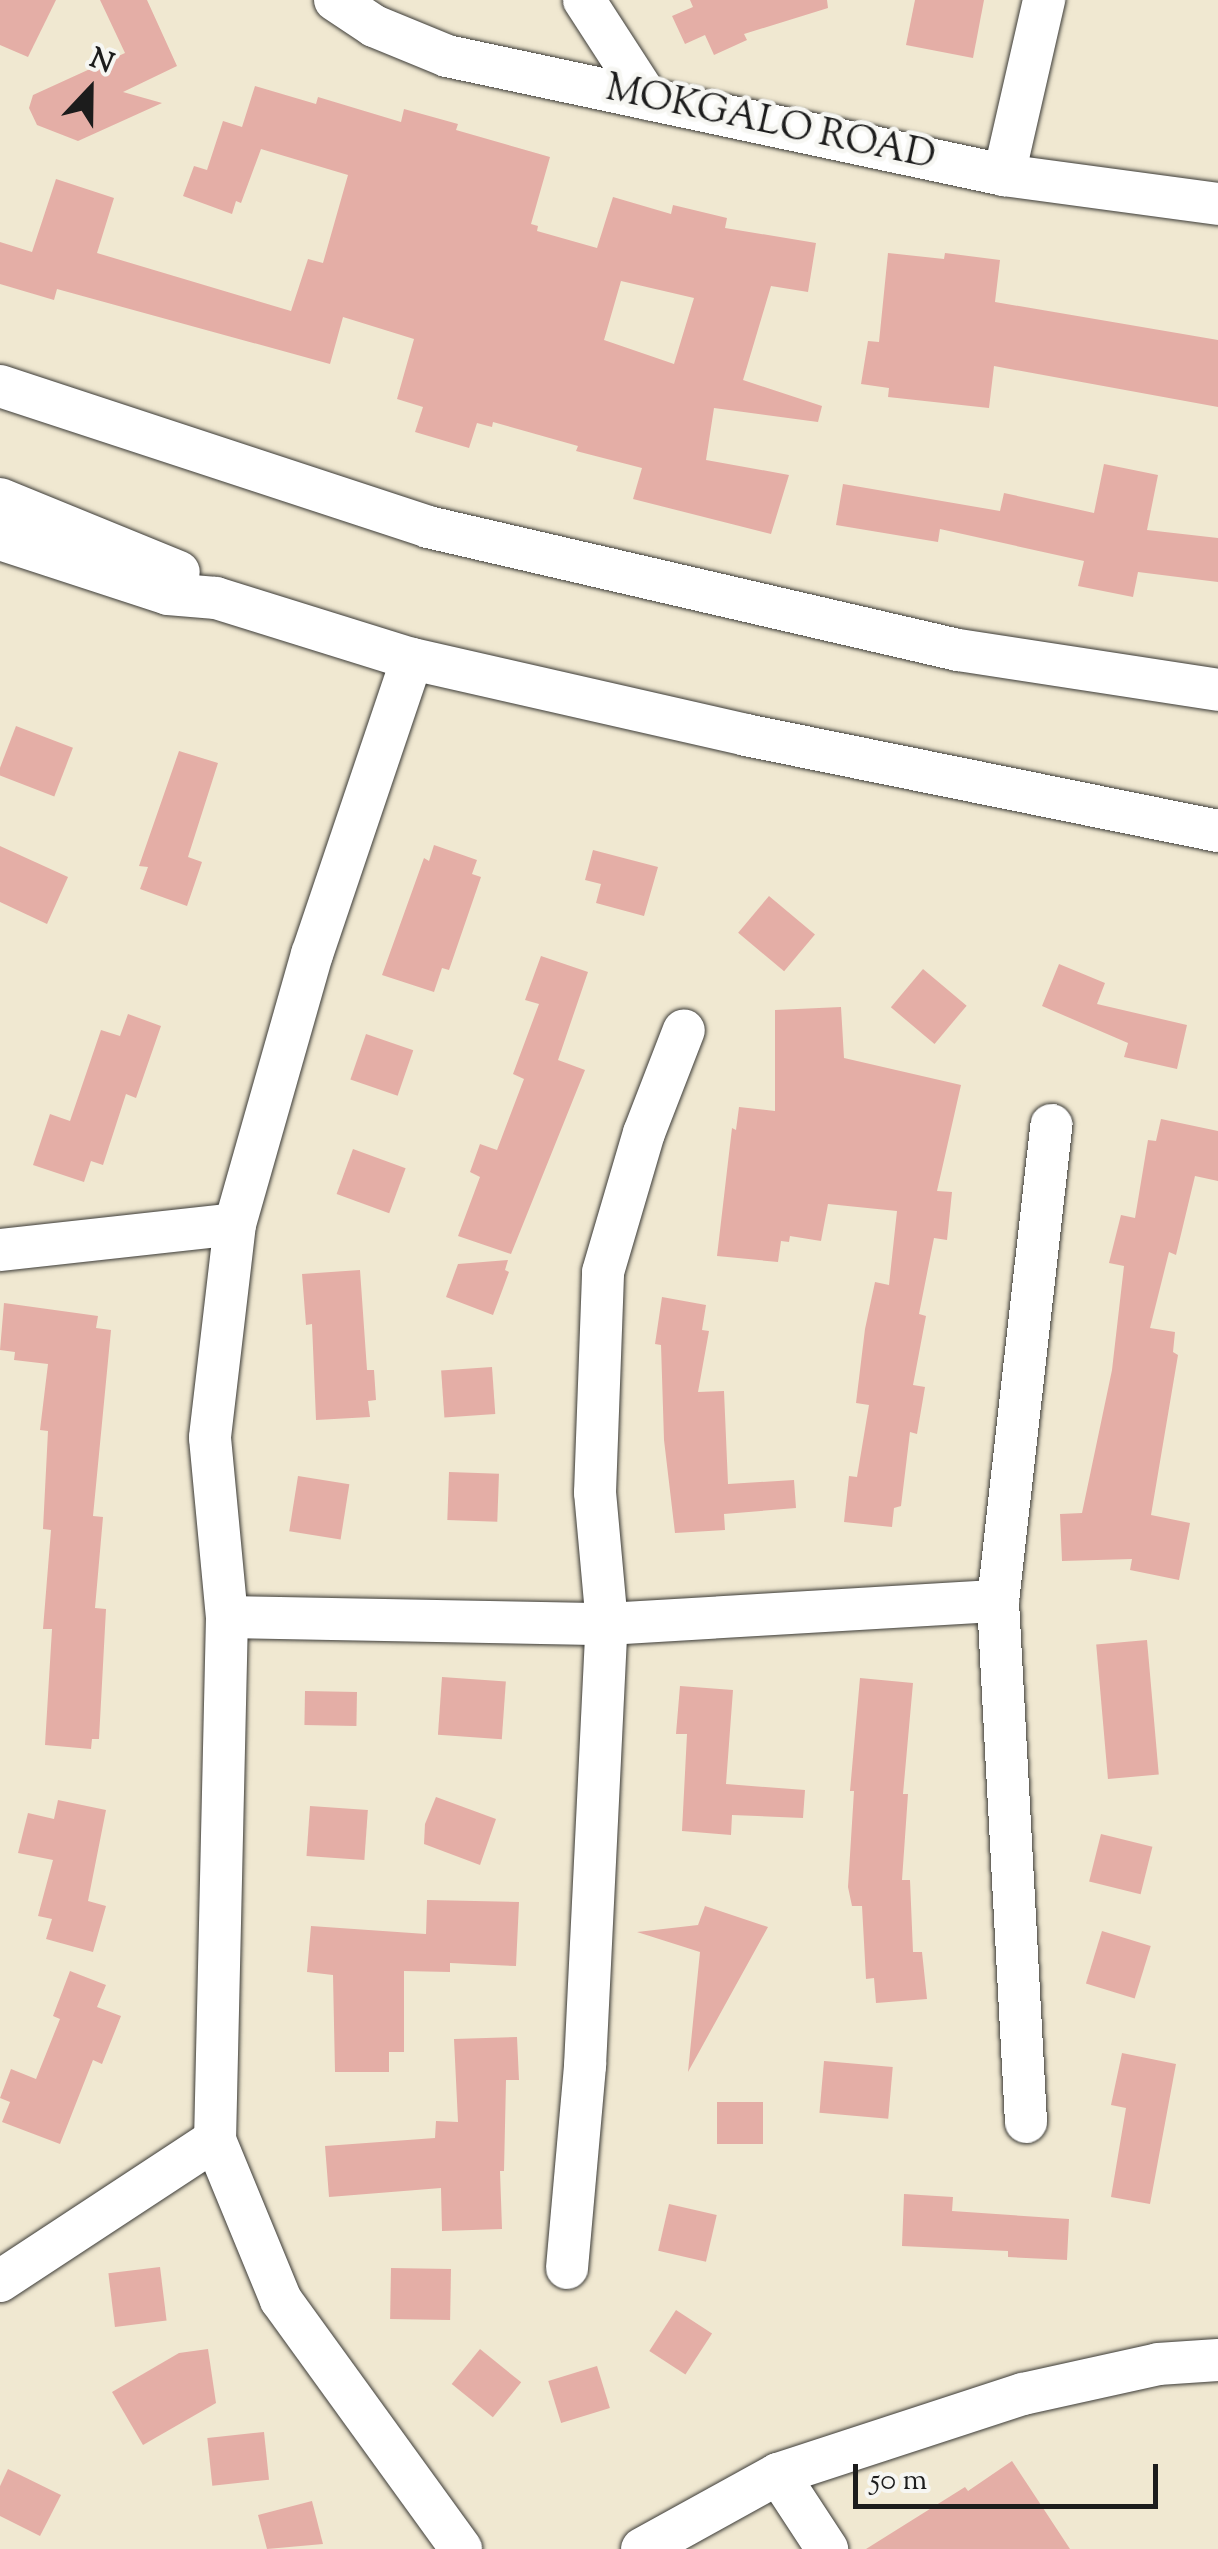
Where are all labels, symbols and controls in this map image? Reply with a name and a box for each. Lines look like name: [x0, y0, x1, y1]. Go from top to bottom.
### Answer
text: N: [83, 39, 119, 85]
north arrow: [40, 40, 140, 140]
street label: MOKGALO ROAD: [601, 68, 939, 182]
scale bar: [858, 2444, 1163, 2506]
text: 50 m: [870, 2460, 927, 2503]

